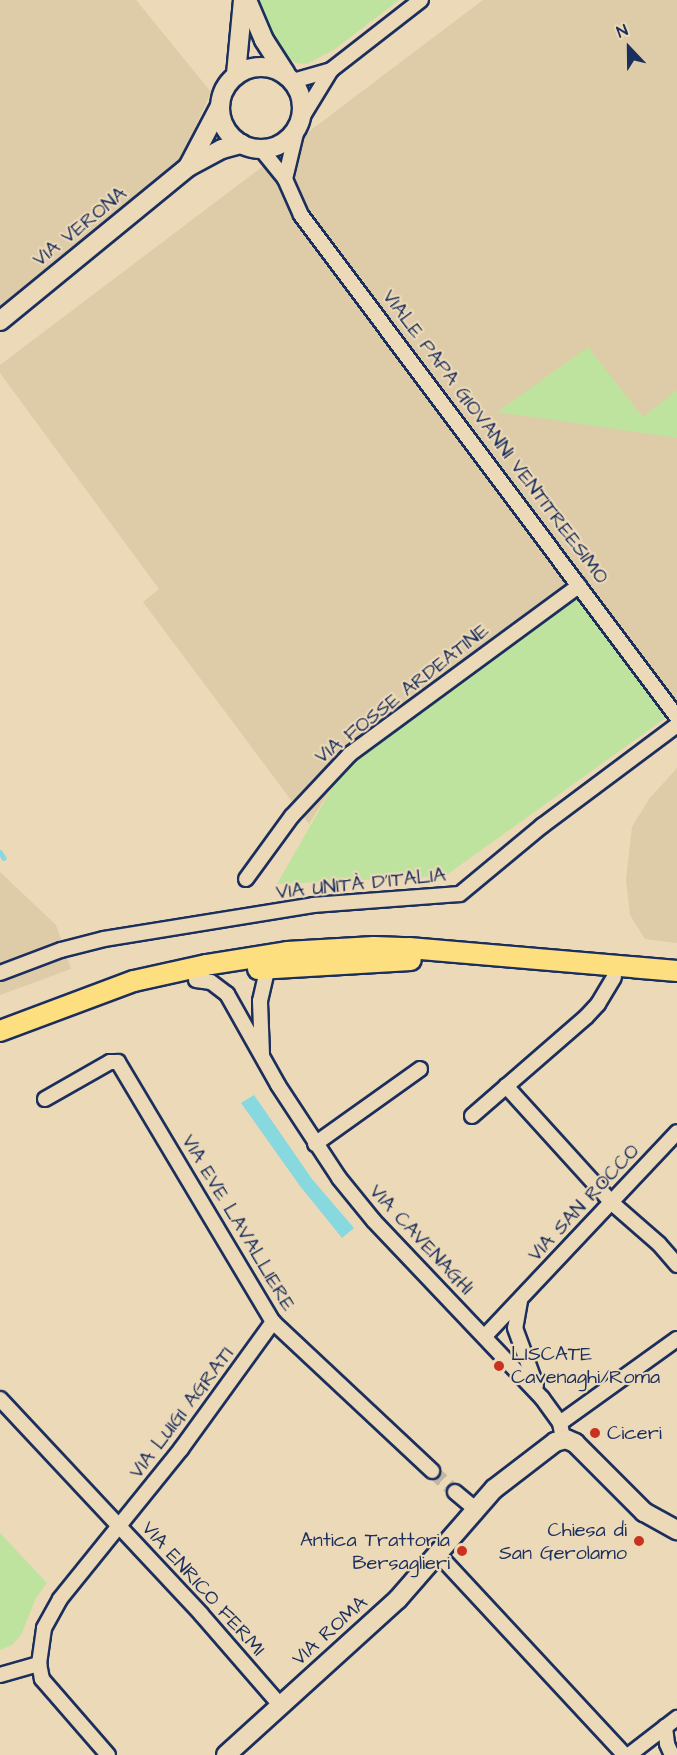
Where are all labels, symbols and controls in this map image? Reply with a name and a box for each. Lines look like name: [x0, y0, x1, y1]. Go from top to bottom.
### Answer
north arrow: [599, 18, 659, 78]
text: N: [613, 19, 631, 43]
street label: VIA VERONA: [28, 182, 132, 272]
street label: VIALE PAPA GIOVANNI VENTITREESIMO: [377, 285, 613, 589]
street label: VIA FOSSE ARDEATINE: [310, 619, 494, 769]
street label: VIA UNITÀ D'ITALIA: [275, 863, 447, 905]
street label: VIA EVE LAVALLIERE: [176, 1131, 300, 1315]
street label: VIA SAN ROCCO: [523, 1139, 645, 1267]
street label: VIA CAVENAGHI: [364, 1180, 478, 1300]
street label: VIA LUIGI AGRATI: [125, 1342, 239, 1484]
place label: LISCATE Cavenaghi/Roma: [511, 1342, 660, 1389]
marker: LISCATE Cavenaghi/Roma: [492, 1359, 506, 1373]
place label: Ciceri: [607, 1421, 662, 1445]
marker: Ciceri: [588, 1426, 602, 1440]
street label: VIA ENRICO FERMI: [136, 1517, 270, 1661]
place label: Chiesa di San Gerolamo: [499, 1518, 627, 1565]
place label: Antica Trattoria Bersaglieri: [300, 1528, 450, 1575]
marker: Chiesa di San Gerolamo: [632, 1534, 646, 1548]
marker: Antica Trattoria Bersaglieri: [455, 1544, 469, 1558]
street label: VIA ROMA: [287, 1591, 373, 1671]

